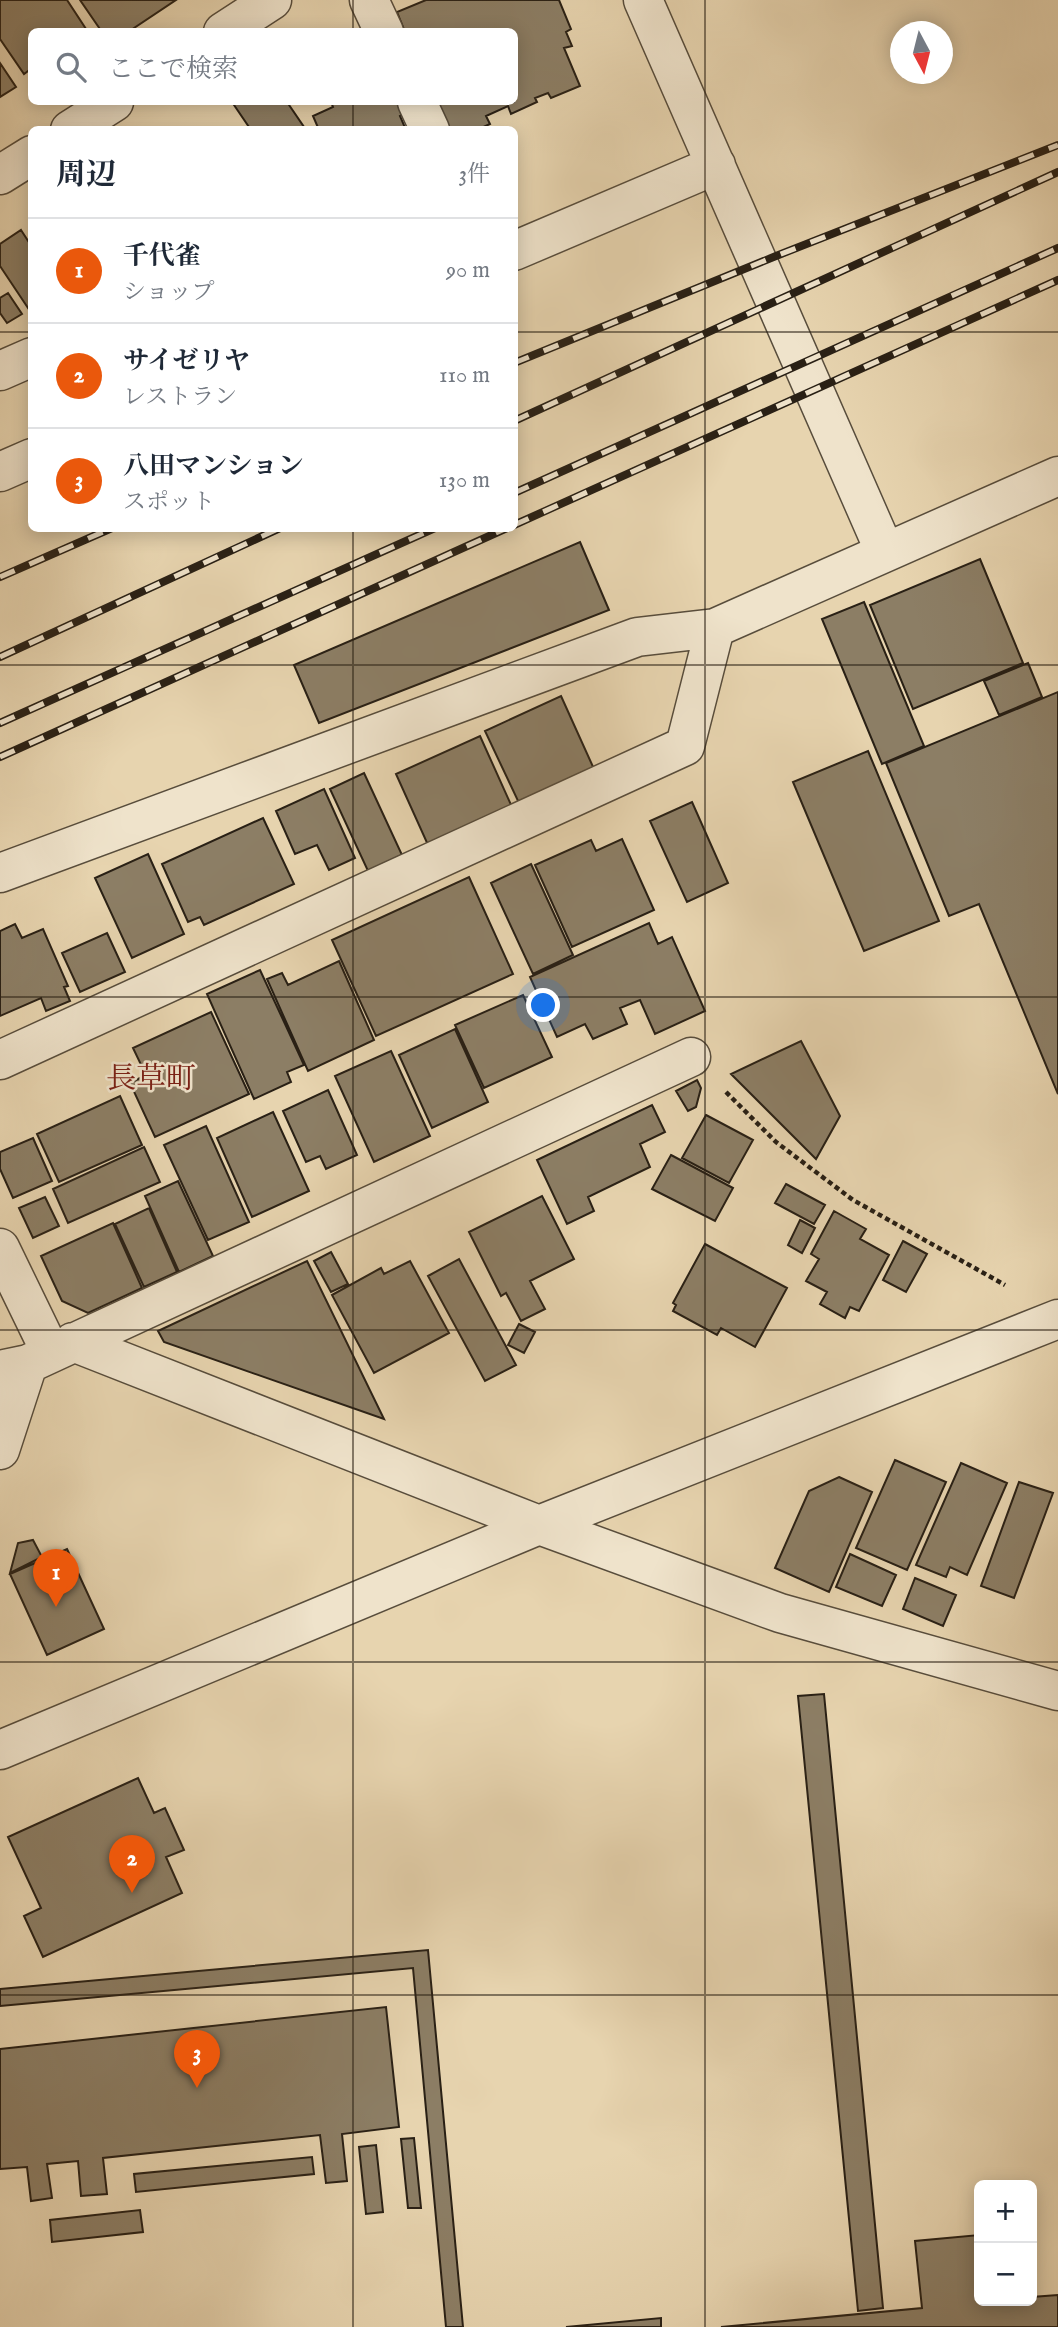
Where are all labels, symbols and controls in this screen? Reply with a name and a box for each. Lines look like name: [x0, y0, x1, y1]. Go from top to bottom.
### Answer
north arrow: [890, 21, 953, 84]
search box: [28, 28, 518, 105]
icon: search: [52, 48, 90, 86]
text: ここで検索: [108, 53, 238, 86]
text: 周辺: [56, 157, 116, 195]
text: 3件: [458, 160, 490, 189]
text: 千代雀: [123, 240, 201, 273]
text: 1: [75, 256, 83, 285]
text: 90 m: [446, 256, 490, 285]
text: ショップ: [123, 278, 215, 307]
text: サイゼリヤ: [123, 345, 250, 378]
text: 2: [74, 361, 84, 390]
text: 110 m: [439, 361, 490, 390]
text: レストラン: [123, 383, 237, 412]
text: 八田マンション: [123, 450, 304, 483]
text: 3: [75, 466, 83, 495]
text: 130 m: [439, 466, 490, 495]
text: スポット: [123, 488, 215, 517]
your location: [526, 988, 560, 1022]
district label: 長草町: [106, 1061, 196, 1099]
pin: 1: [33, 1549, 79, 1607]
pin: 2: [109, 1835, 155, 1893]
pin: 3: [174, 2030, 220, 2088]
map controls: [974, 2180, 1037, 2306]
button: +: [974, 2180, 1037, 2243]
button: −: [974, 2243, 1037, 2306]

